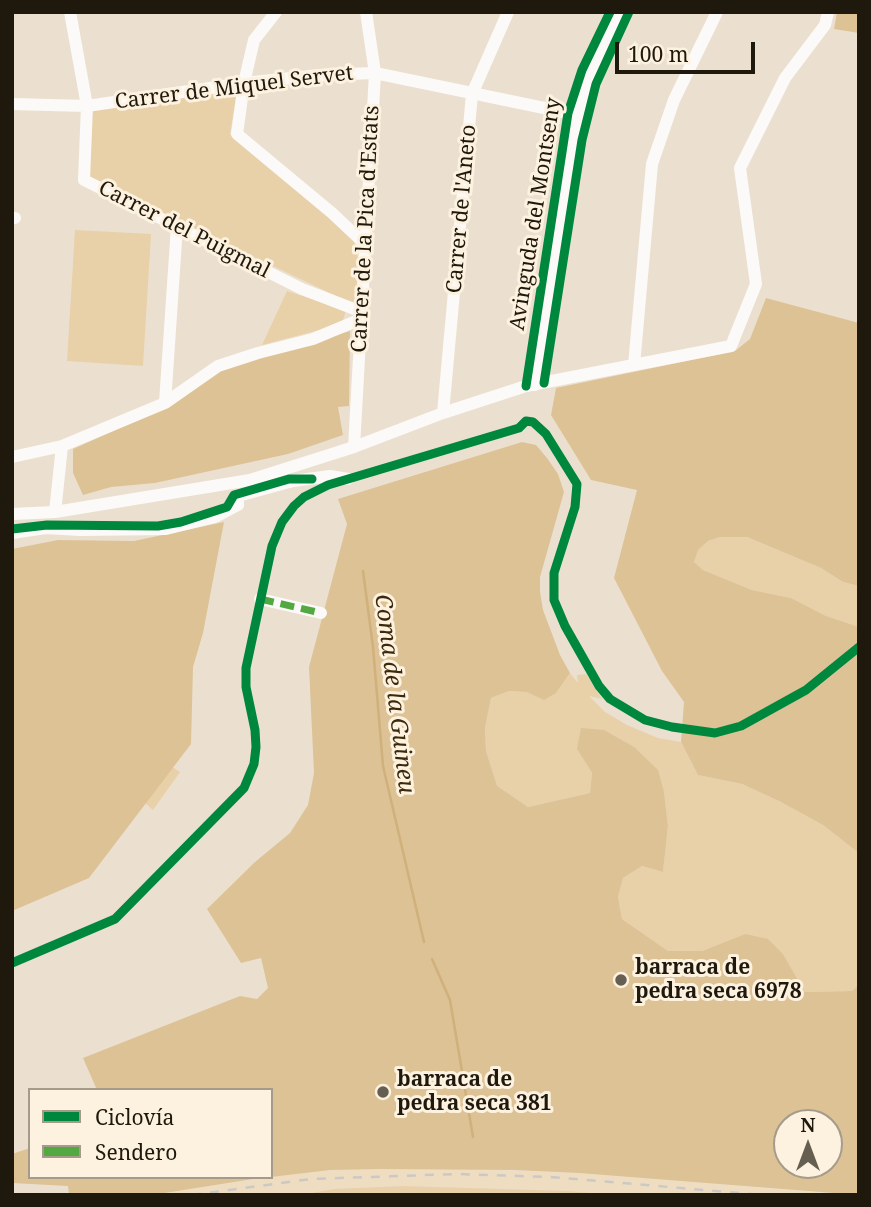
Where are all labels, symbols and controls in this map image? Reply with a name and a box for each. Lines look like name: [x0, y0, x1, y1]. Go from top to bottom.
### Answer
scale bar: [619, 28, 759, 72]
text: 100 m: [628, 40, 689, 68]
street label: Carrer de Miquel Servet: [113, 61, 355, 115]
street label: Avinguda del Montseny: [505, 96, 567, 332]
street label: Carrer de la Pica d'Estats: [347, 105, 385, 353]
street label: Carrer de l'Aneto: [442, 124, 482, 294]
street label: Carrer del Puigmal: [94, 176, 274, 284]
water label: Coma de la Guineu: [368, 593, 420, 795]
place label: barraca de pedra seca 6978: [635, 955, 802, 1005]
marker: barraca de pedra seca 6978: [613, 972, 629, 988]
place label: barraca de pedra seca 381: [397, 1067, 552, 1117]
marker: barraca de pedra seca 381: [375, 1084, 391, 1100]
legend: [28, 1088, 273, 1179]
text: Ciclovía: [95, 1103, 174, 1131]
north arrow: [773, 1109, 843, 1179]
text: N: [801, 1112, 815, 1138]
text: Sendero: [95, 1138, 177, 1166]

